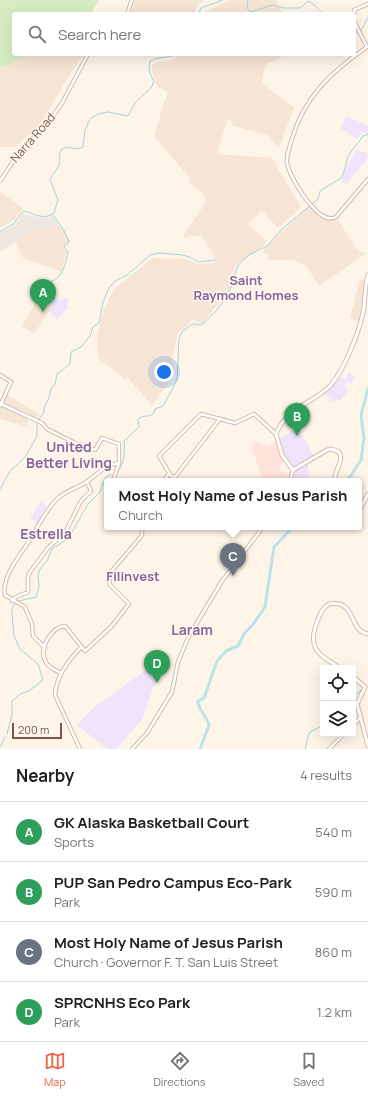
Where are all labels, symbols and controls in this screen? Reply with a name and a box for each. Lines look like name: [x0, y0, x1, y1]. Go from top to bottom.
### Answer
search box: [12, 12, 356, 56]
icon: search: [26, 23, 48, 45]
text: Search here: [58, 24, 141, 45]
street label: Narra Road: [6, 109, 59, 166]
district label: Saint Raymond Homes: [193, 271, 299, 304]
pin: A: [30, 279, 56, 312]
your location: [154, 362, 174, 382]
pin: B: [284, 403, 310, 436]
district label: United Better Living: [26, 437, 112, 472]
popup: [104, 478, 362, 530]
text: Most Holy Name of Jesus Parish: [119, 485, 347, 506]
text: Church: [119, 506, 163, 524]
district label: Estrella: [20, 524, 72, 543]
pin: C: [220, 543, 246, 576]
district label: Filinvest: [106, 567, 160, 585]
district label: Laram: [171, 620, 213, 639]
pin: D: [144, 650, 170, 683]
map controls: [320, 665, 356, 737]
button: locate: [320, 665, 356, 701]
button: layers: [320, 701, 356, 737]
scale bar: [12, 721, 62, 740]
text: 200 m: [18, 722, 49, 737]
text: Nearby: [16, 764, 74, 787]
text: 4 results: [300, 766, 352, 784]
text: GK Alaska Basketball Court: [54, 812, 249, 833]
text: A: [25, 823, 33, 841]
text: 540 m: [315, 823, 352, 841]
text: Sports: [54, 833, 94, 851]
text: PUP San Pedro Campus Eco-Park: [54, 872, 291, 893]
text: B: [25, 883, 33, 901]
text: 590 m: [315, 883, 352, 901]
text: Park: [54, 893, 80, 911]
text: Most Holy Name of Jesus Parish: [54, 932, 283, 953]
text: C: [24, 943, 34, 961]
text: 860 m: [315, 943, 352, 961]
text: Church · Governor F. T. San Luis Street: [54, 953, 278, 971]
text: SPRCNHS Eco Park: [54, 992, 190, 1013]
text: D: [24, 1003, 34, 1021]
text: 1.2 km: [317, 1003, 352, 1021]
text: Park: [54, 1013, 80, 1031]
tab: Map: [44, 1050, 66, 1089]
tab: Directions: [153, 1050, 206, 1089]
tab: Saved: [293, 1050, 324, 1089]

